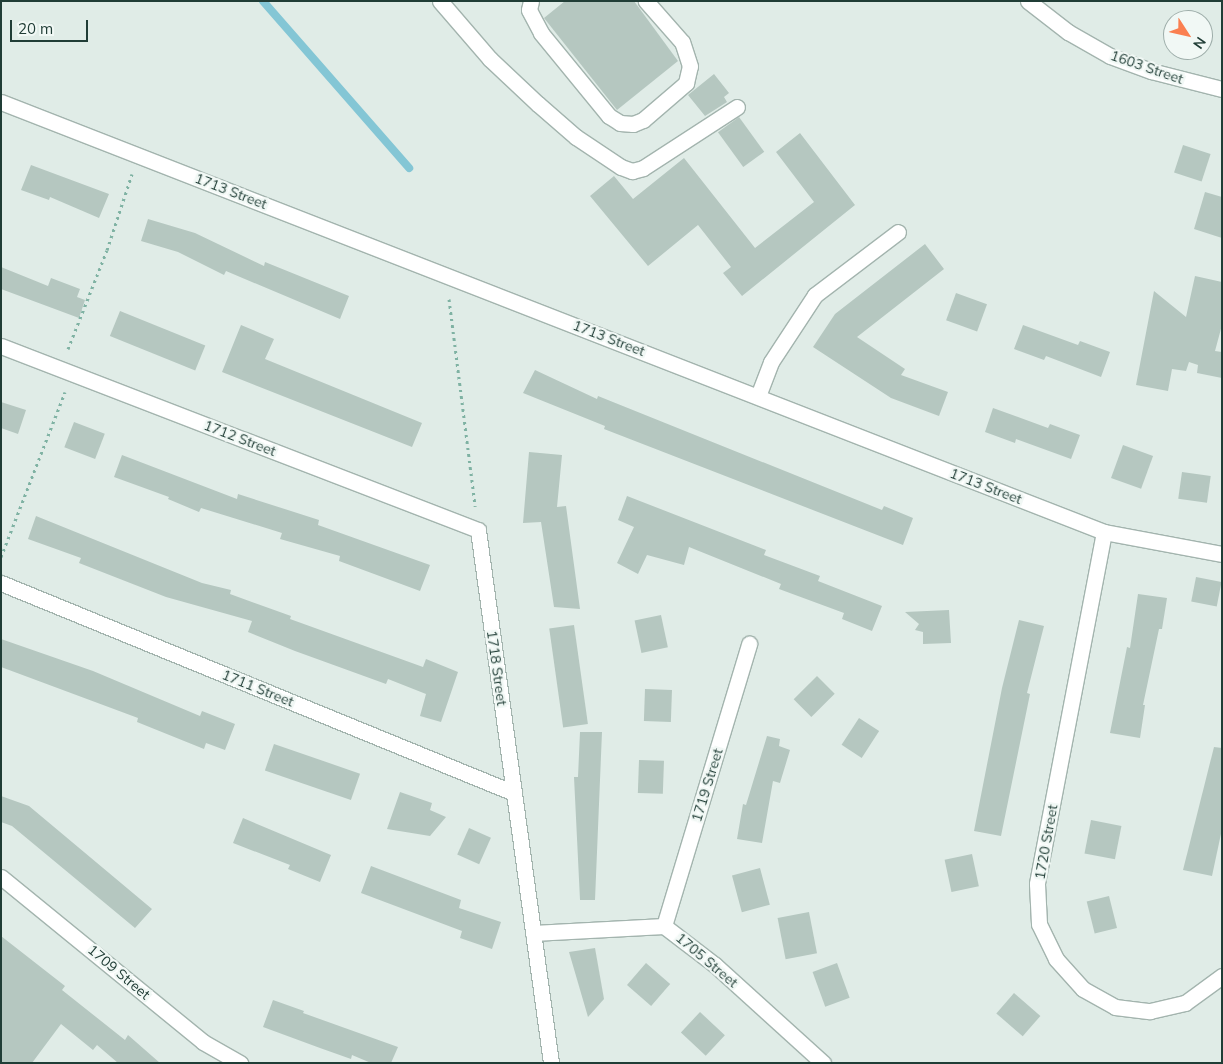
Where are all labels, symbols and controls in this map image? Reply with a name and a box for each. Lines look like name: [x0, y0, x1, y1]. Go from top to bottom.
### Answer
scale bar: [12, 10, 90, 42]
north arrow: [1163, 10, 1213, 60]
text: 20 m: [18, 19, 53, 38]
text: N: [1189, 34, 1210, 53]
street label: 1603 Street: [1108, 47, 1186, 87]
street label: 1713 Street: [193, 170, 269, 212]
street label: 1713 Street: [571, 317, 647, 359]
street label: 1712 Street: [202, 417, 278, 459]
street label: 1713 Street: [948, 465, 1024, 507]
street label: 1718 Street: [483, 629, 511, 707]
street label: 1711 Street: [220, 666, 296, 710]
street label: 1719 Street: [688, 746, 726, 824]
street label: 1720 Street: [1031, 803, 1061, 881]
street label: 1705 Street: [673, 929, 741, 991]
street label: 1709 Street: [85, 941, 153, 1003]

